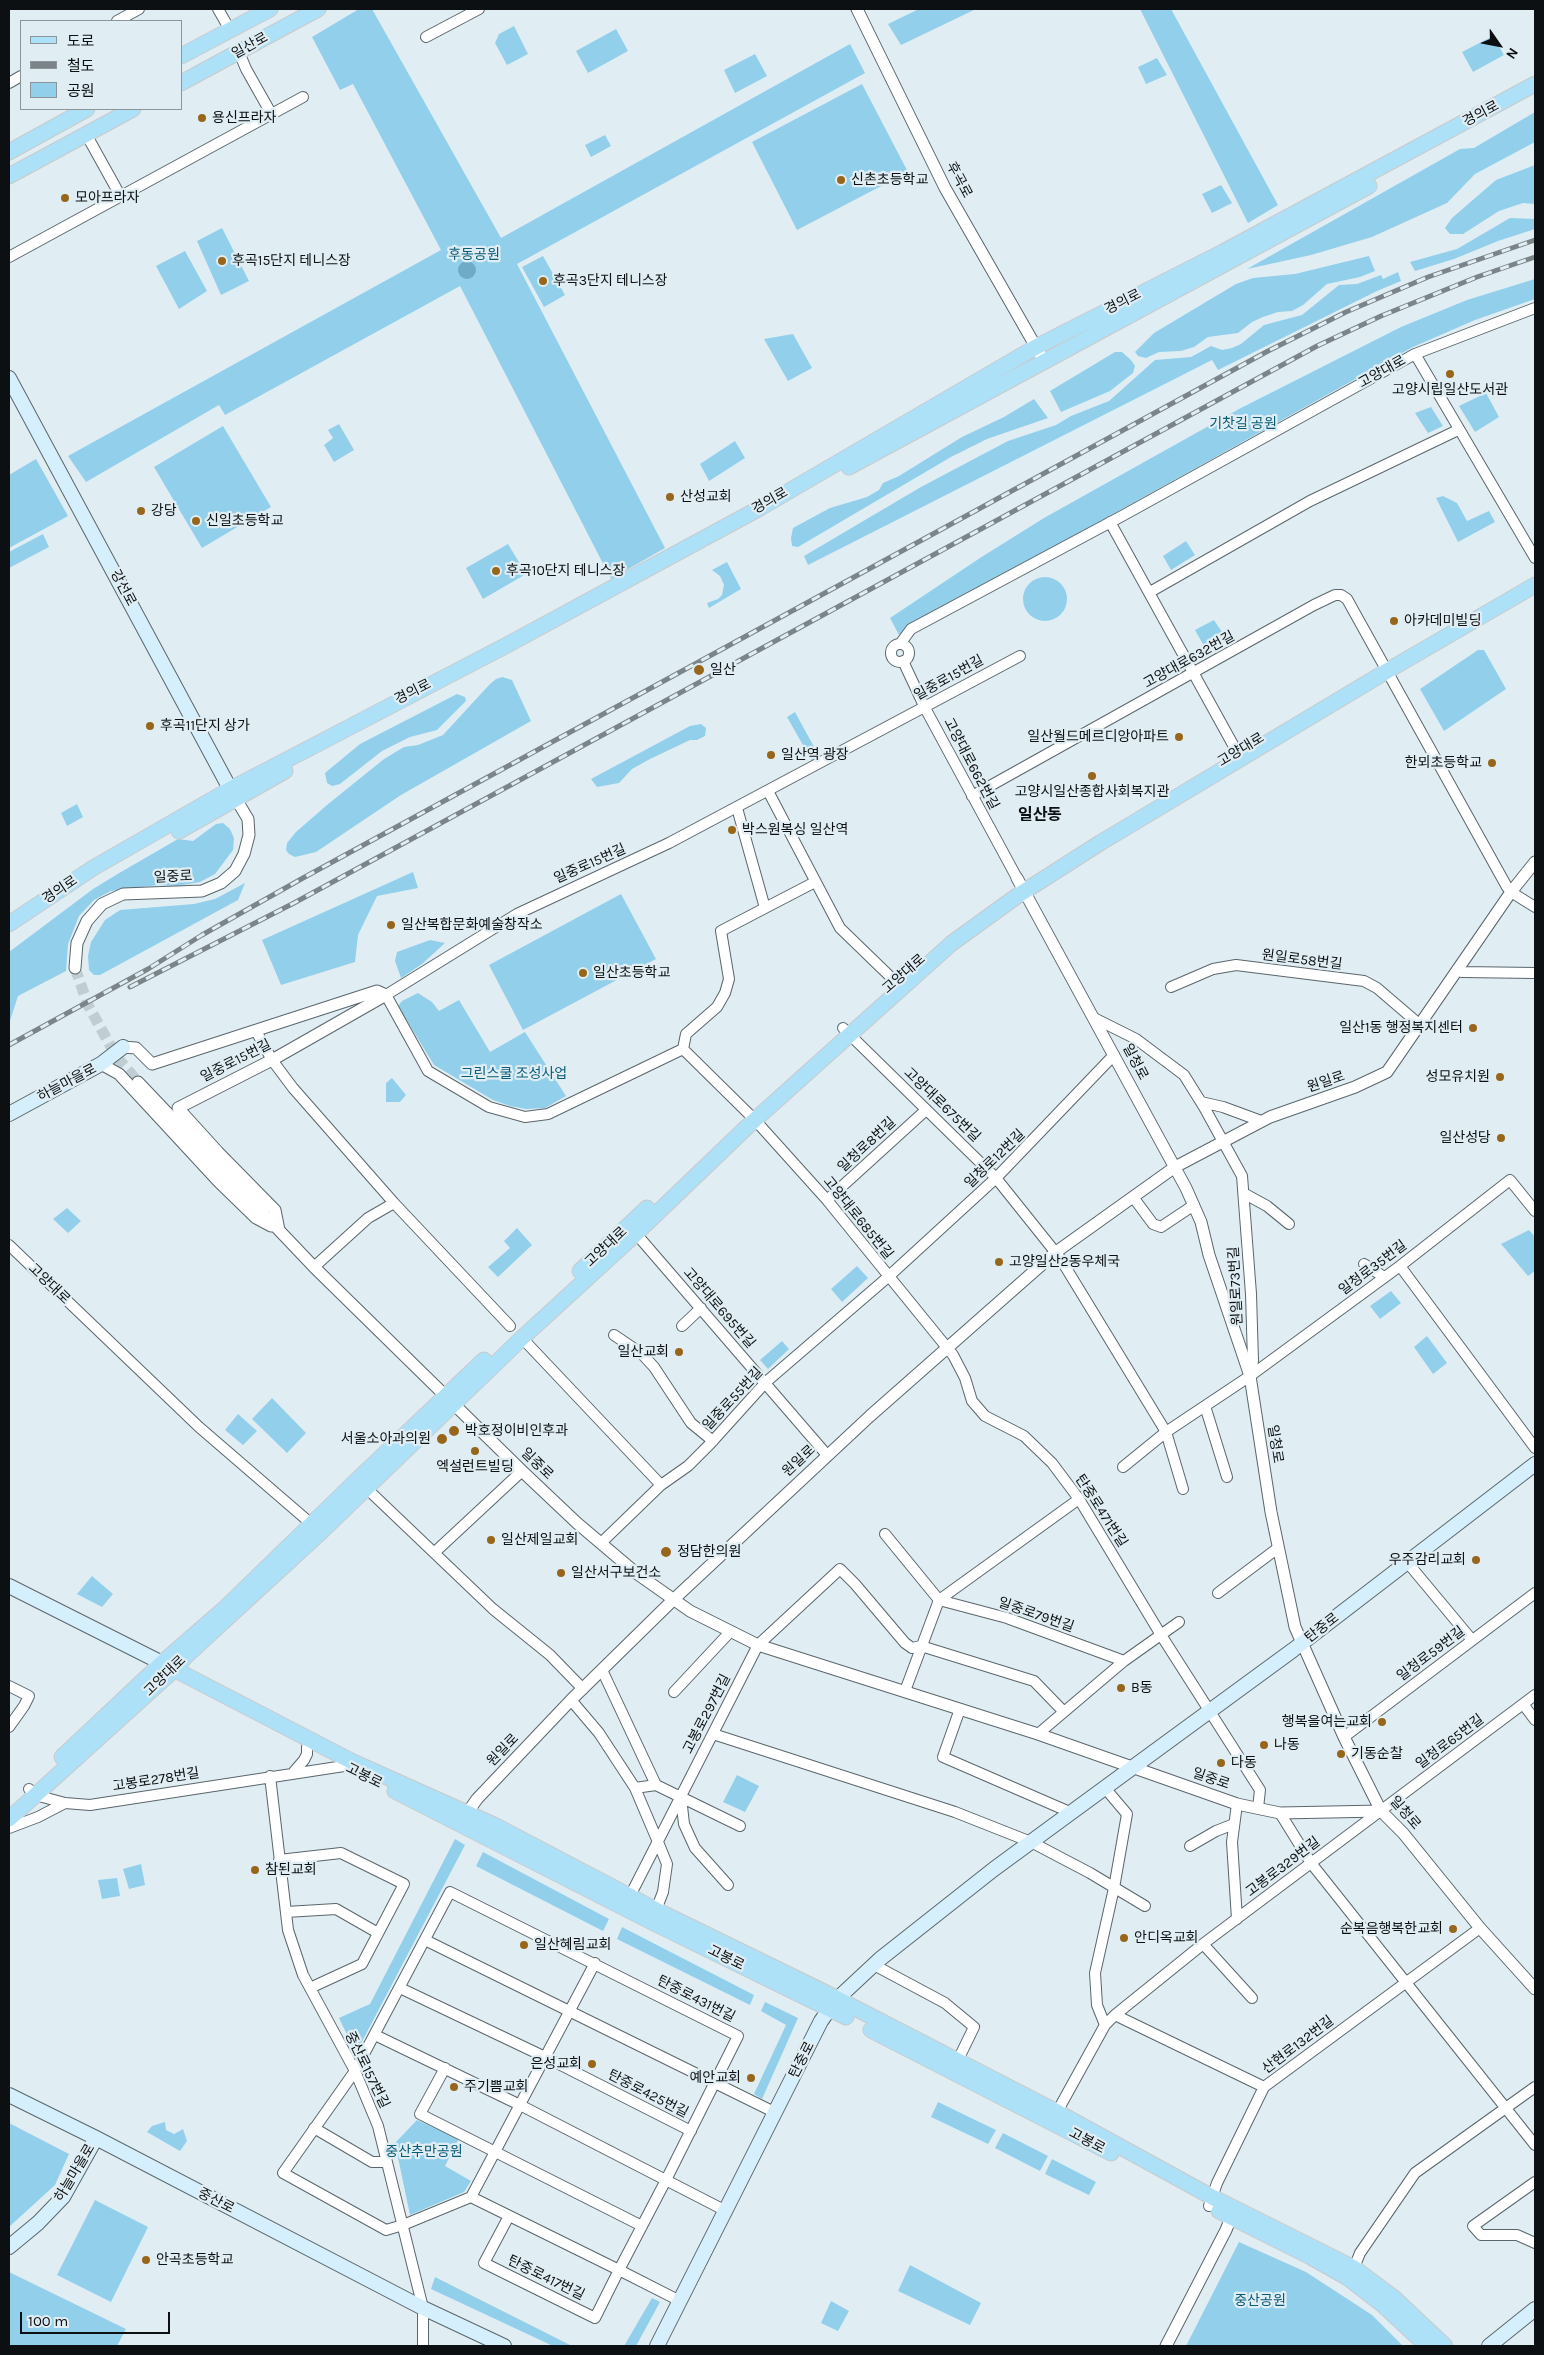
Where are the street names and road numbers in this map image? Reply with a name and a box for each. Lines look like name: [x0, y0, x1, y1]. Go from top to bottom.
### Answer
street label: 일산로: [229, 29, 271, 63]
street label: 경의로: [1460, 98, 1502, 130]
street label: 후곡로: [943, 159, 975, 201]
street label: 경의로: [1102, 286, 1144, 318]
street label: 고양대로: [1355, 352, 1409, 392]
street label: 경의로: [749, 484, 791, 518]
street label: 강선로: [107, 567, 139, 609]
street label: 고양대로632번길: [1140, 628, 1238, 692]
street label: 일중로15번길: [911, 652, 987, 704]
street label: 경의로: [392, 676, 434, 708]
street label: 고양대로662번길: [940, 715, 1002, 813]
street label: 고양대로: [1215, 730, 1267, 770]
street label: 일중로15번길: [551, 841, 629, 887]
street label: 일중로: [153, 868, 193, 886]
street label: 경의로: [39, 872, 81, 908]
street label: 원일로58번길: [1261, 947, 1343, 973]
street label: 고양대로: [879, 951, 929, 997]
street label: 일중로15번길: [198, 1036, 274, 1086]
street label: 일청로: [1119, 1041, 1151, 1083]
street label: 하늘마을로: [35, 1060, 99, 1106]
street label: 고양대로675번길: [900, 1064, 984, 1146]
street label: 원일로: [1305, 1068, 1347, 1096]
street label: 일청로8번길: [835, 1114, 899, 1176]
street label: 일청로12번길: [961, 1126, 1029, 1192]
street label: 고양대로685번길: [819, 1173, 897, 1263]
street label: 고양대로: [581, 1223, 631, 1271]
street label: 일청로35번길: [1336, 1237, 1410, 1299]
street label: 원일로73번길: [1226, 1246, 1246, 1326]
street label: 고양대로: [25, 1260, 73, 1308]
street label: 고양대로695번길: [679, 1264, 759, 1352]
street label: 일중로55번길: [700, 1364, 766, 1434]
street label: 일청로: [1264, 1424, 1286, 1464]
street label: 원일로: [779, 1442, 819, 1480]
street label: 일중로: [517, 1445, 557, 1483]
street label: 탄중로471번길: [1071, 1471, 1131, 1551]
street label: 일중로79번길: [996, 1594, 1076, 1636]
street label: 탄중로: [1302, 1609, 1342, 1647]
street label: 일청로59번길: [1394, 1623, 1468, 1685]
street label: 고양대로: [141, 1652, 189, 1700]
street label: 고봉로297번길: [680, 1671, 734, 1757]
street label: 일청로65번길: [1413, 1711, 1487, 1773]
street label: 원일로: [484, 1730, 522, 1770]
street label: 고봉로: [343, 1760, 385, 1792]
street label: 고봉로278번길: [111, 1765, 201, 1795]
street label: 일중로: [1190, 1765, 1232, 1793]
street label: 일청로: [1386, 1793, 1424, 1833]
street label: 고봉로329번길: [1242, 1834, 1324, 1900]
street label: 고봉로: [705, 1942, 747, 1974]
street label: 탄중로431번길: [654, 1972, 738, 2026]
street label: 산현로132번길: [1259, 2013, 1337, 2077]
street label: 중산로157번길: [341, 2029, 393, 2111]
street label: 탄중로: [786, 2039, 818, 2081]
street label: 탄중로425번길: [605, 2066, 691, 2122]
street label: 고봉로: [1066, 2125, 1108, 2157]
street label: 하늘마을로: [51, 2141, 99, 2205]
street label: 중산로: [195, 2185, 237, 2217]
street label: 탄중로417번길: [505, 2252, 587, 2304]

